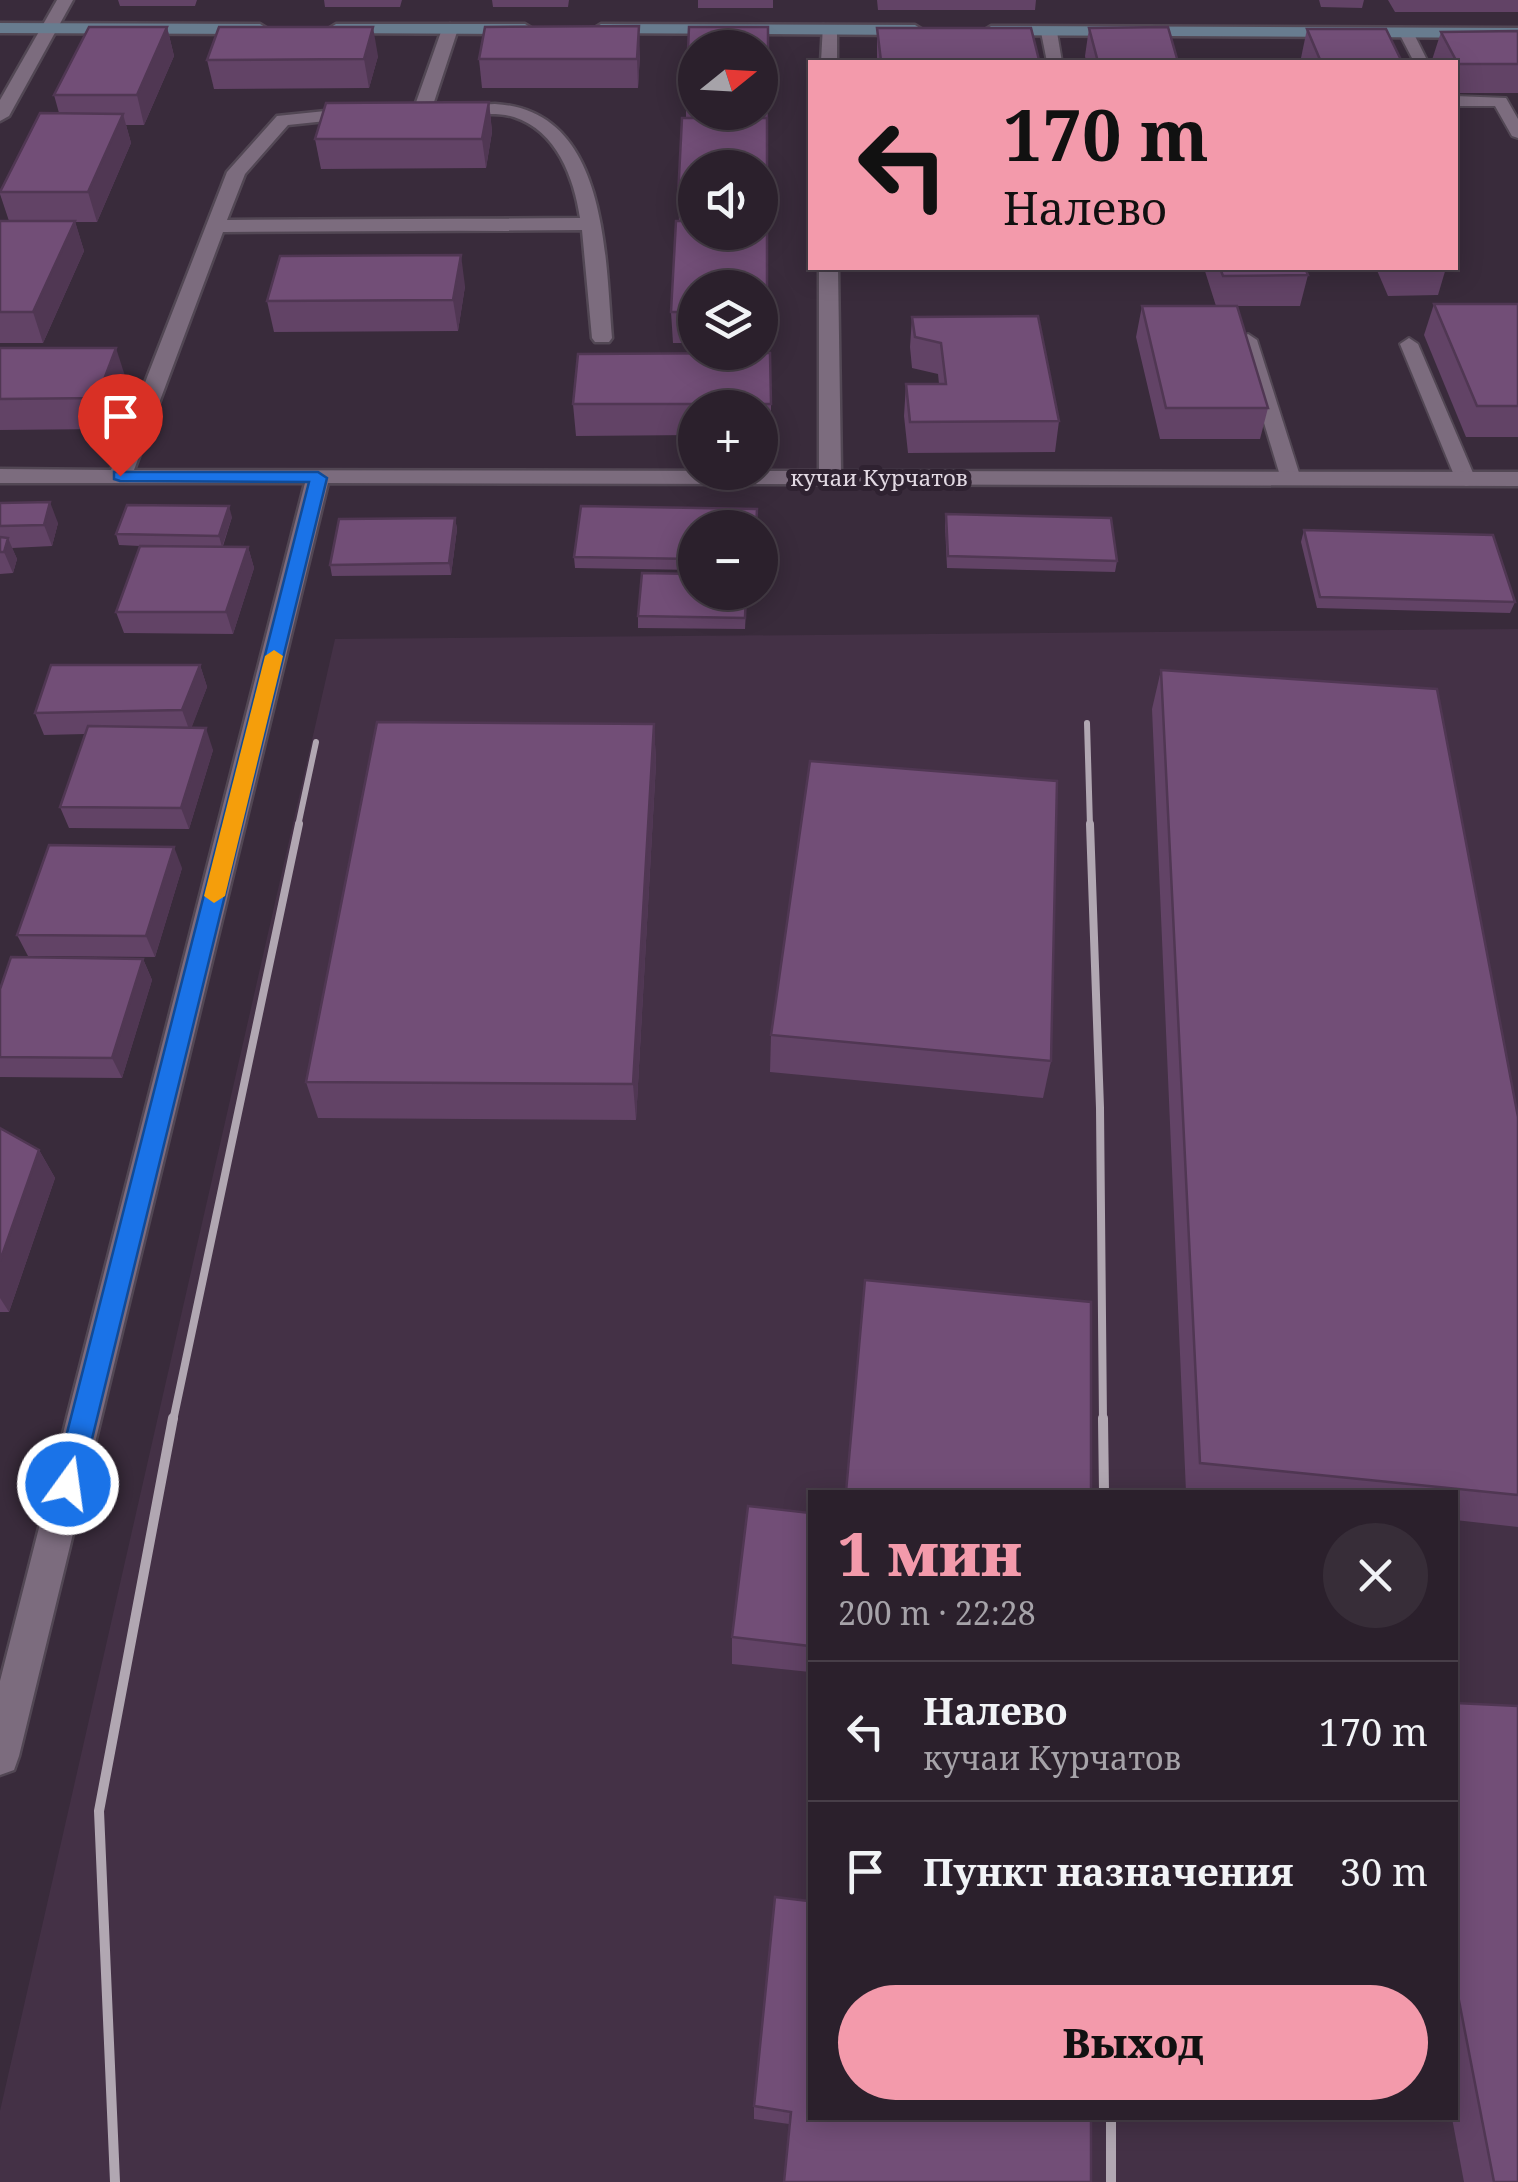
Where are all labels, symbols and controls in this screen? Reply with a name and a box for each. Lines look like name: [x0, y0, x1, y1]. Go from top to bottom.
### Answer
north arrow: [678, 30, 778, 130]
map controls: [678, 30, 778, 610]
text: 170 m: [1003, 86, 1209, 182]
icon: left: [838, 100, 968, 230]
button: sound: [678, 150, 778, 250]
text: Налево: [1003, 177, 1167, 238]
button: layers: [678, 270, 778, 370]
pin: [78, 374, 163, 477]
icon: arrive: [93, 389, 148, 444]
button: +: [678, 390, 778, 490]
street label: кучаи Курчатов: [790, 462, 968, 492]
button: −: [678, 510, 778, 610]
position arrow: [16, 1432, 120, 1536]
text: 1 мин: [838, 1512, 1022, 1594]
button: close: [1323, 1523, 1428, 1628]
text: 200 m · 22:28: [838, 1591, 1036, 1634]
text: Налево: [923, 1684, 1068, 1736]
icon: left: [838, 1704, 893, 1759]
text: 170 m: [1318, 1705, 1428, 1757]
text: кучаи Курчатов: [923, 1736, 1181, 1779]
icon: arrive: [838, 1844, 893, 1899]
text: Пункт назначения: [923, 1845, 1293, 1897]
text: 30 m: [1340, 1845, 1428, 1897]
button: Выход: [838, 1985, 1428, 2100]

